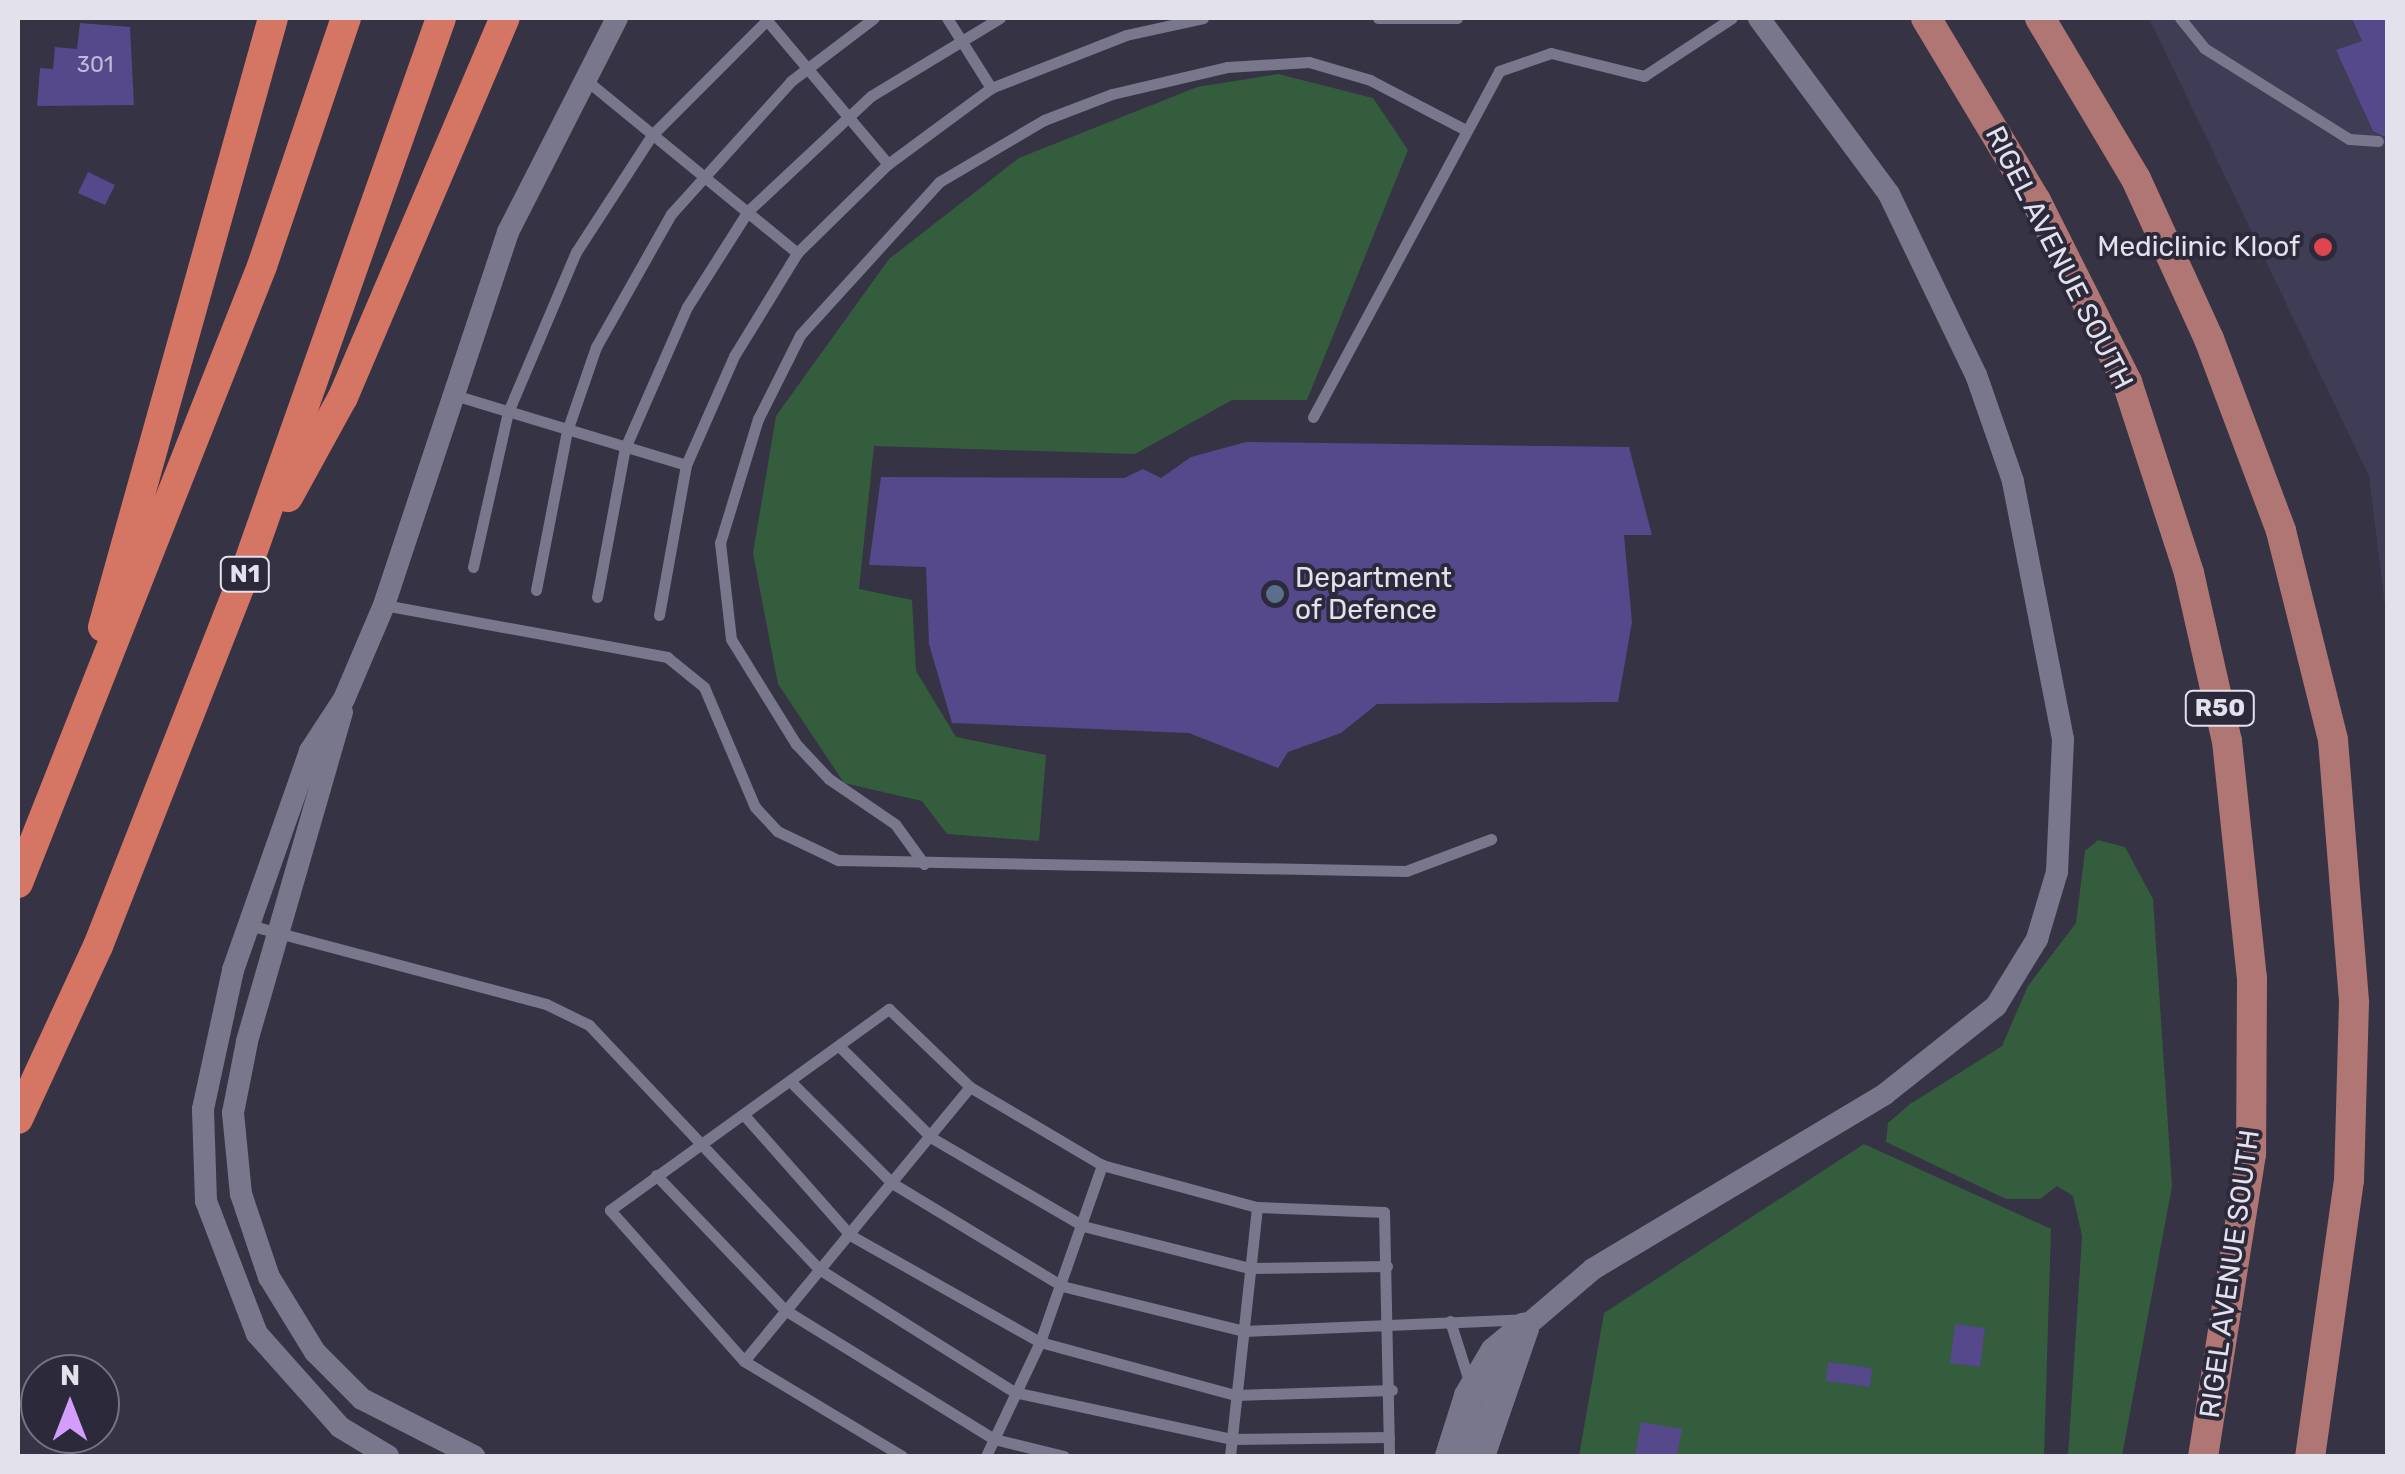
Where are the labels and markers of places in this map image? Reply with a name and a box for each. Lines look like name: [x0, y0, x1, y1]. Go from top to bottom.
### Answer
place label: Mediclinic Kloof: [2097, 230, 2300, 264]
marker: Mediclinic Kloof: [2310, 234, 2336, 260]
place label: Department of Defence: [1295, 561, 1452, 627]
marker: Department of Defence: [1264, 583, 1286, 605]

